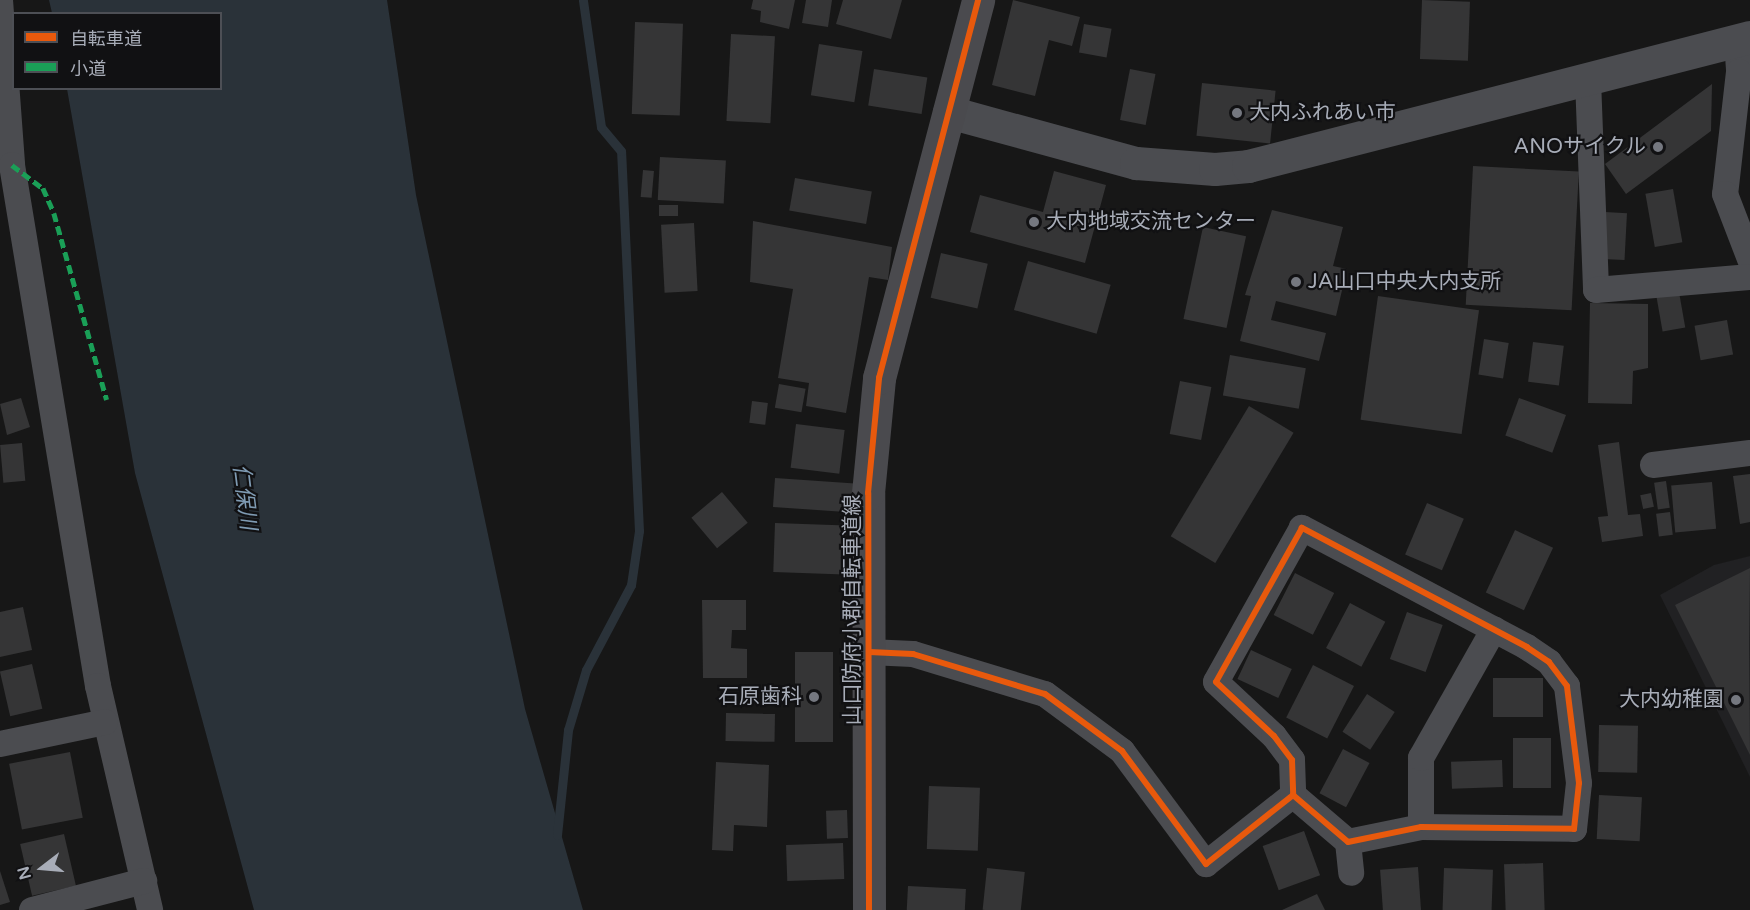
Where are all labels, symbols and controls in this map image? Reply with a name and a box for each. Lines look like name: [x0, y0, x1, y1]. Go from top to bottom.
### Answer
legend: [12, 12, 222, 90]
text: 自転車道: [70, 28, 142, 50]
text: 小道: [70, 58, 106, 80]
place label: 大内ふれあい市: [1249, 100, 1396, 126]
marker: 大内ふれあい市: [1230, 106, 1244, 120]
place label: ANOサイクル: [1512, 134, 1646, 160]
marker: ANOサイクル: [1651, 140, 1665, 154]
place label: 大内地域交流センター: [1046, 209, 1256, 235]
marker: 大内地域交流センター: [1027, 215, 1041, 229]
place label: JA山口中央大内支所: [1308, 269, 1501, 295]
marker: JA山口中央大内支所: [1289, 275, 1303, 289]
water label: 仁保川: [227, 463, 261, 531]
street label: 山口防府小郡自転車道線: [840, 495, 866, 725]
place label: 石原歯科: [718, 684, 802, 710]
place label: 大内幼稚園: [1619, 687, 1724, 713]
marker: 石原歯科: [807, 690, 821, 704]
marker: 大内幼稚園: [1729, 693, 1743, 707]
north arrow: [12, 838, 72, 898]
text: N: [13, 864, 36, 882]

